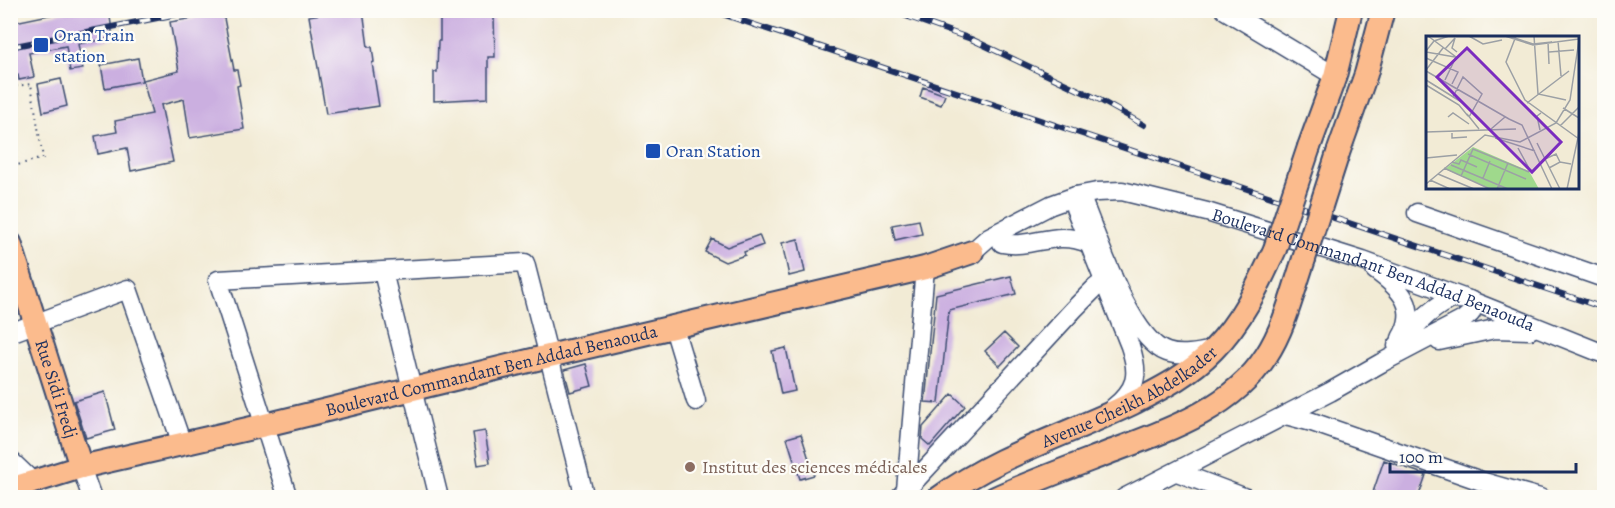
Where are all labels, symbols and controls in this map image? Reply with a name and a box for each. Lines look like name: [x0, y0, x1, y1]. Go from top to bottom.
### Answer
place label: Oran Train station: [54, 23, 134, 68]
marker: Oran Train station: [32, 36, 50, 54]
inset map: [1426, 36, 1579, 189]
place label: Oran Station: [666, 139, 761, 163]
marker: Oran Station: [644, 142, 662, 160]
street label: Boulevard Commandant Ben Addad Benaouda: [1209, 202, 1539, 337]
street label: Boulevard Commandant Ben Addad Benaouda: [323, 319, 660, 422]
street label: Rue Sidi Fredj: [29, 336, 83, 441]
street label: Avenue Cheikh Abdelkader: [1037, 341, 1223, 454]
scale bar: [1390, 436, 1576, 474]
text: 100 m: [1399, 445, 1443, 469]
place label: Institut des sciences médicales: [702, 455, 928, 479]
marker: Institut des sciences médicales: [683, 460, 697, 474]

